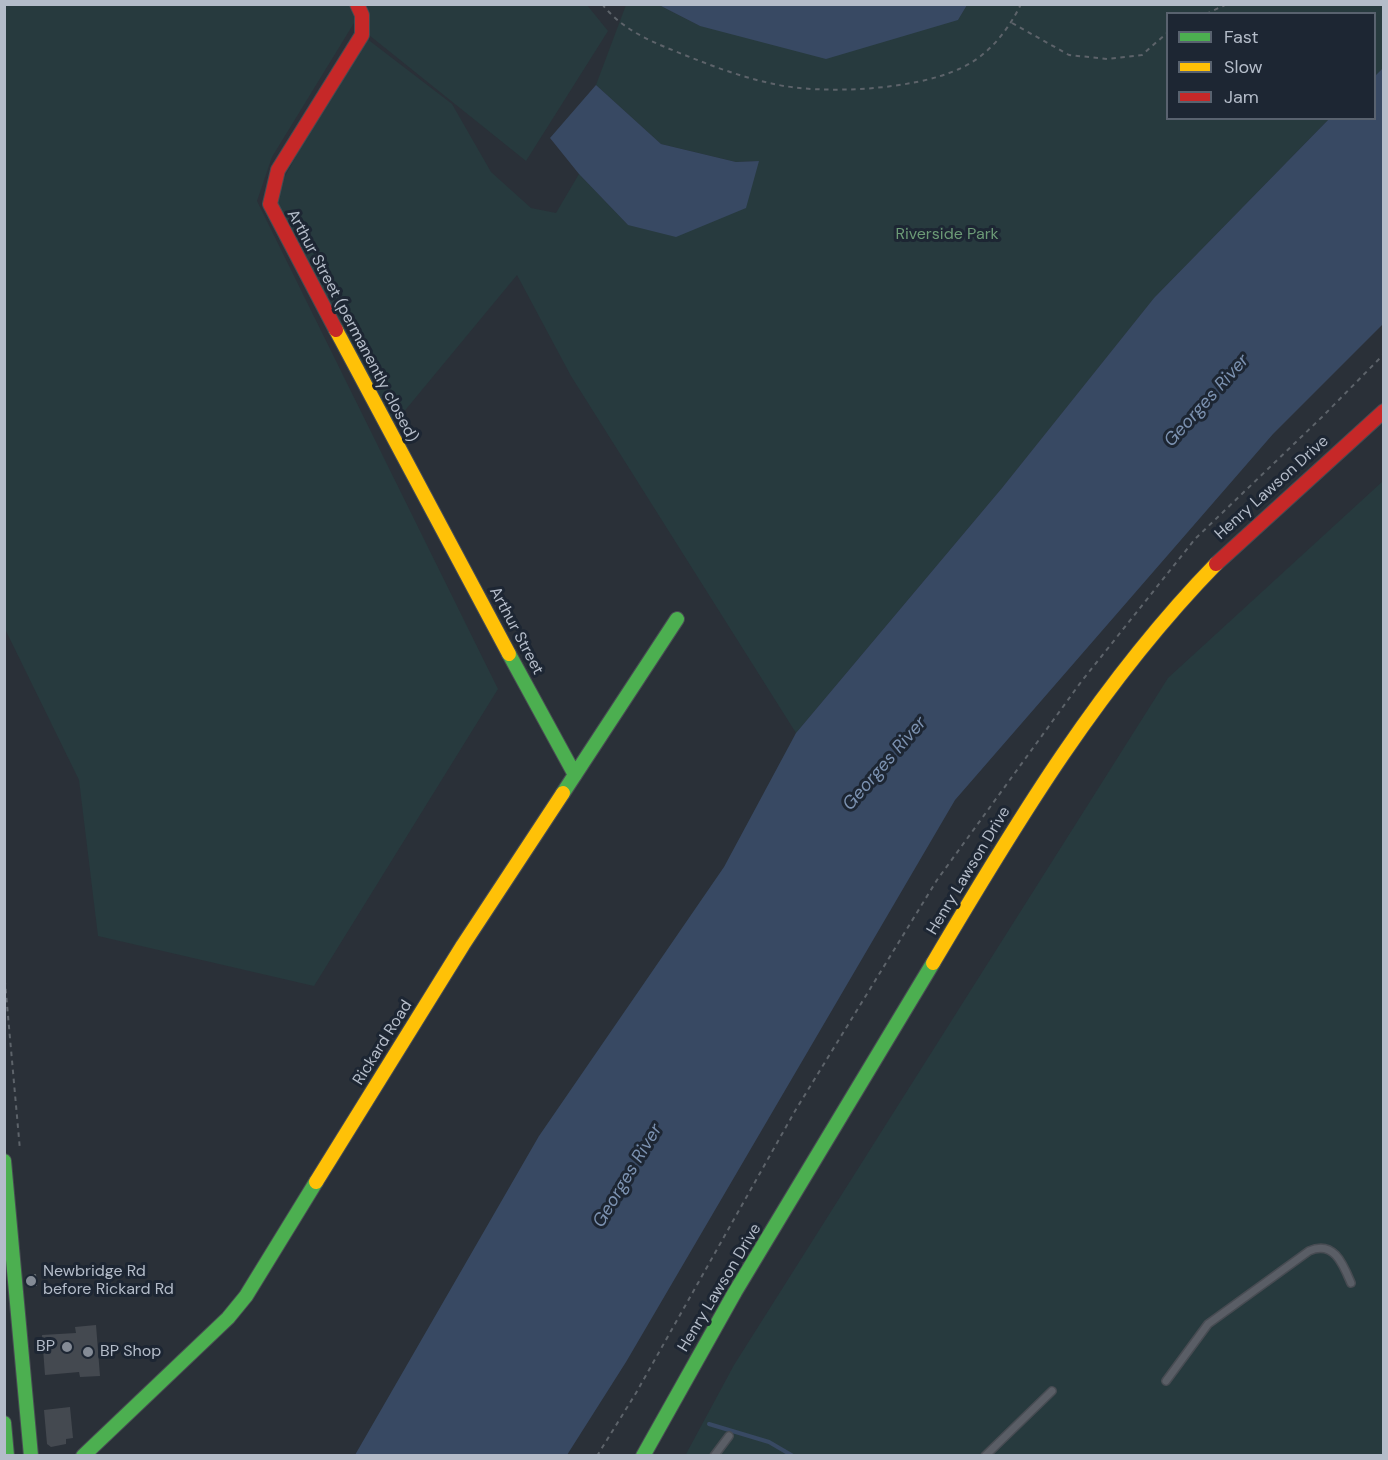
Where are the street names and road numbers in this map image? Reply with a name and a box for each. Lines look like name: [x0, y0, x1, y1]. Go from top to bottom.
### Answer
street label: Arthur Street (permanently closed): [282, 206, 422, 446]
street label: Henry Lawson Drive: [1211, 432, 1333, 544]
street label: Arthur Street: [485, 584, 547, 678]
street label: Henry Lawson Drive: [923, 803, 1015, 939]
street label: Rickard Road: [349, 997, 417, 1089]
street label: Henry Lawson Drive: [674, 1220, 766, 1356]

